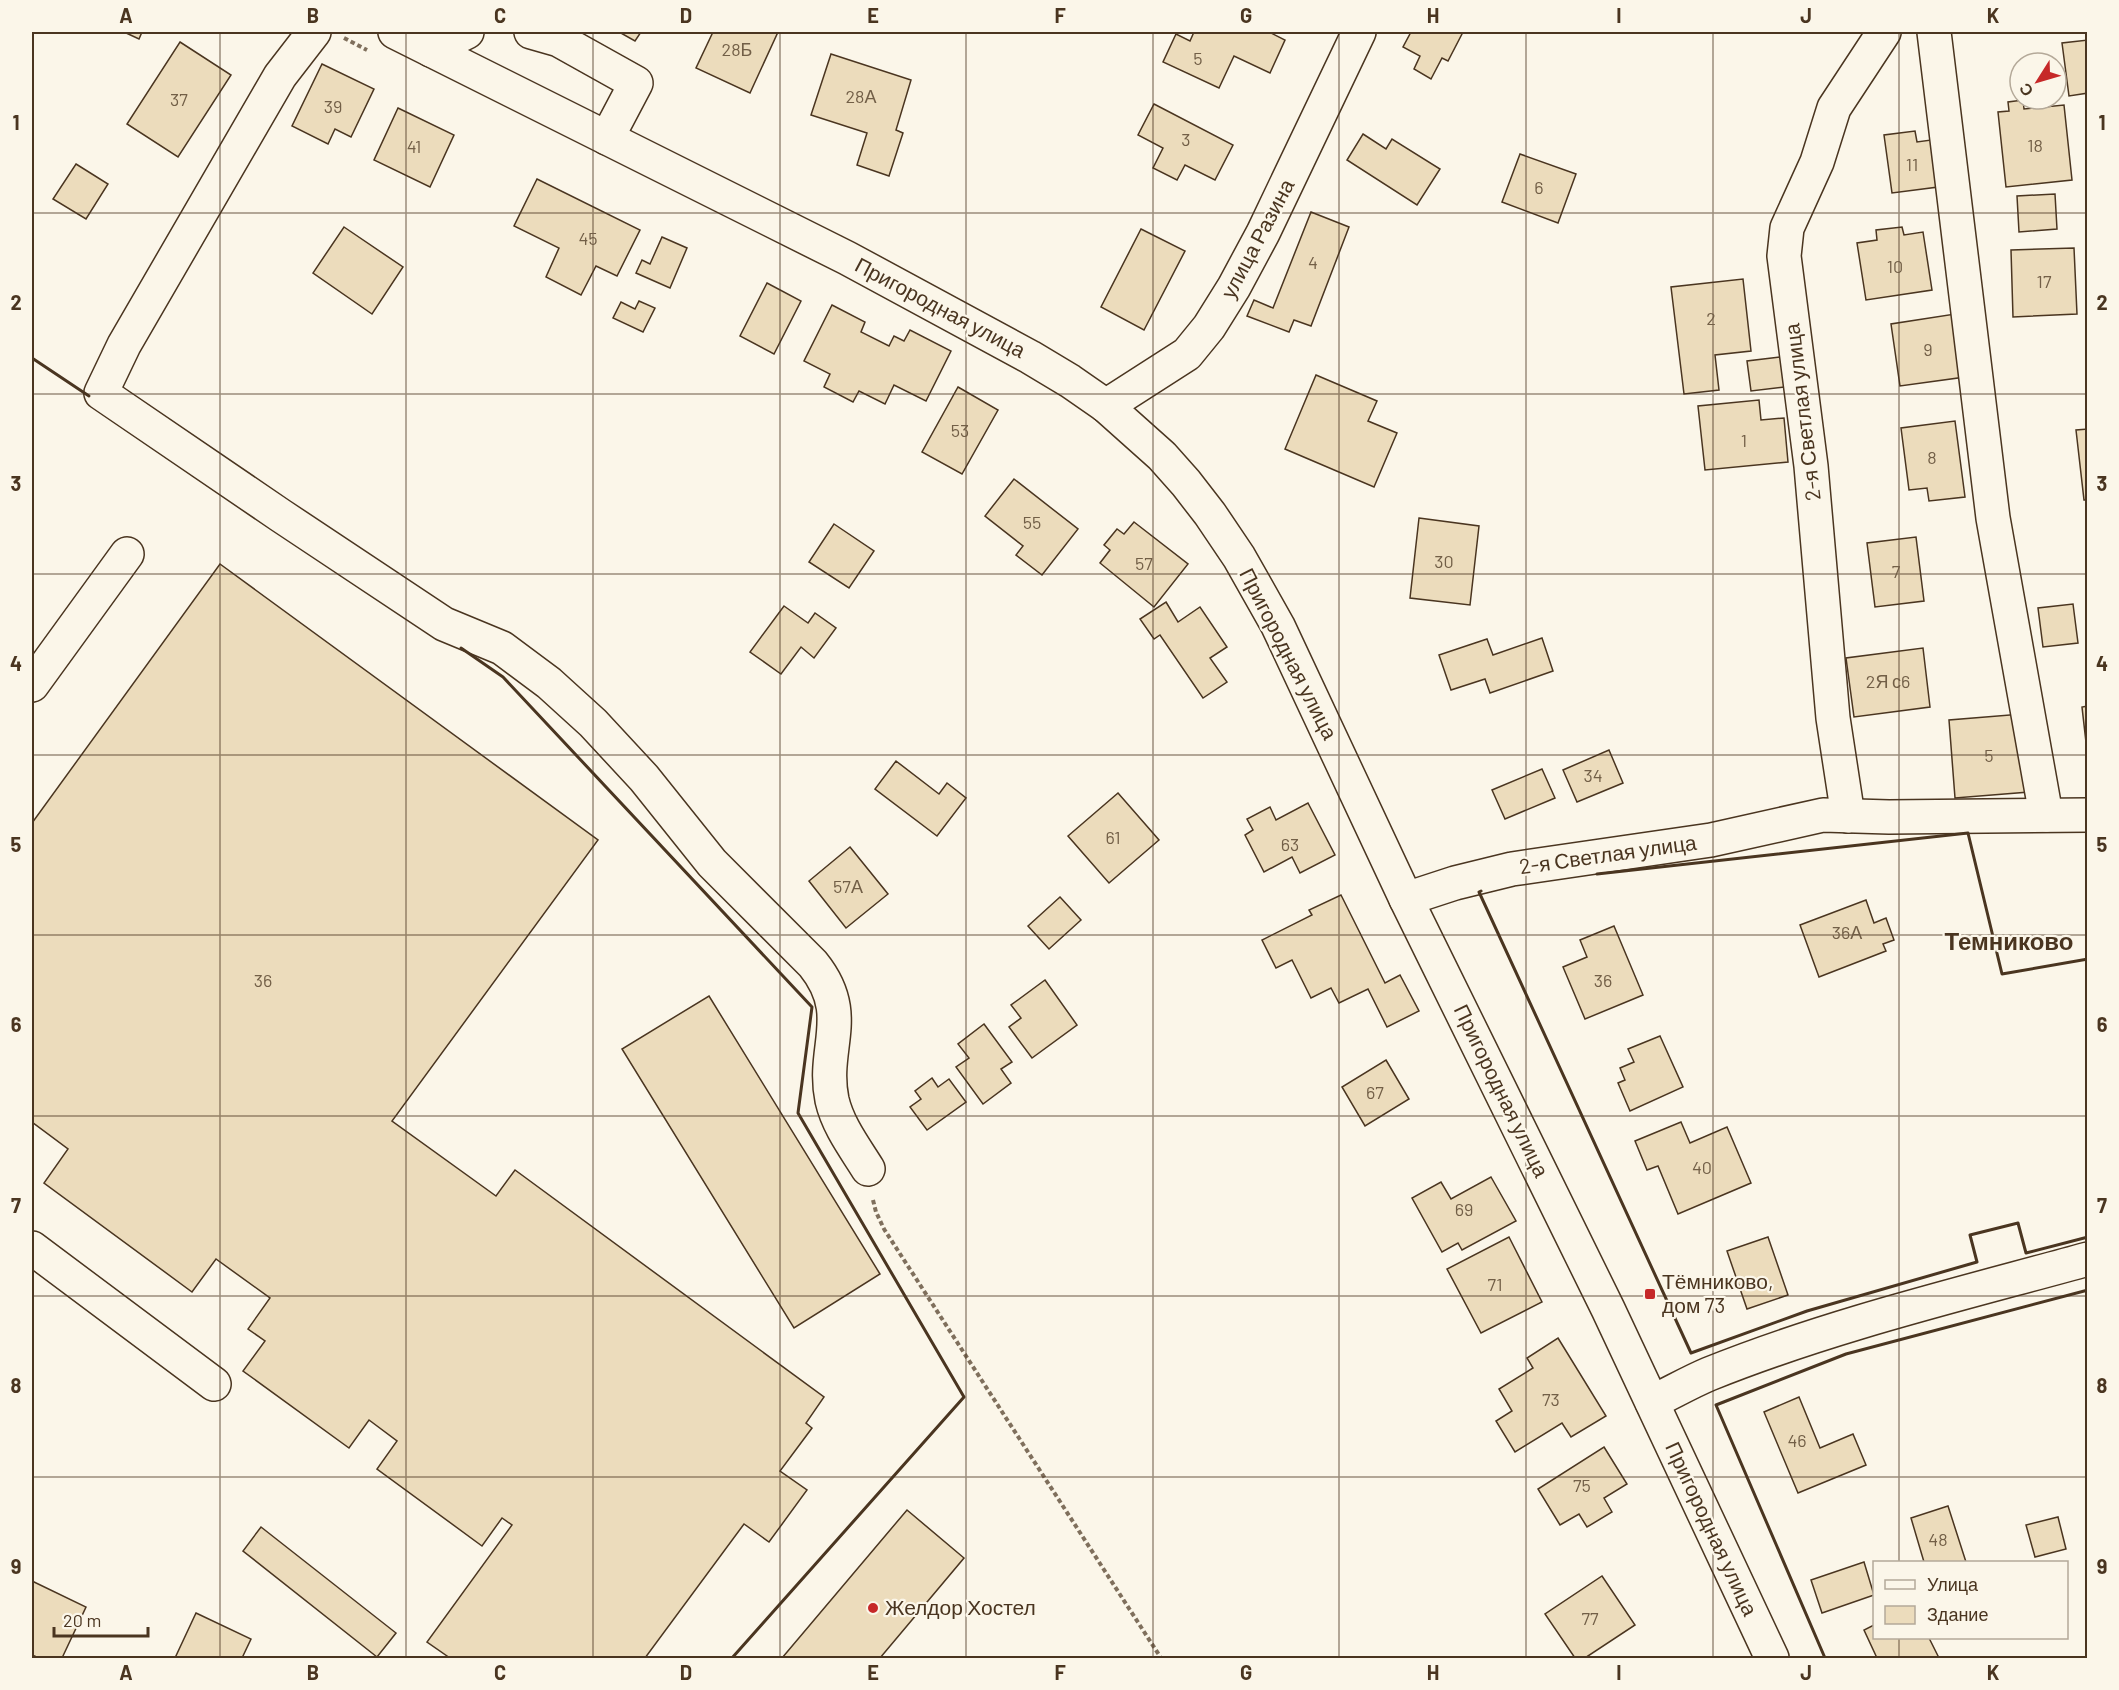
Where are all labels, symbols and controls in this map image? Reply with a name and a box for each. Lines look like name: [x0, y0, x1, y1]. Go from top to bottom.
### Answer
text: A: [119, 3, 133, 27]
text: B: [307, 3, 319, 27]
text: C: [494, 3, 506, 27]
text: D: [680, 3, 692, 27]
text: E: [867, 3, 879, 27]
text: F: [1054, 3, 1066, 27]
text: G: [1240, 3, 1252, 27]
text: H: [1427, 3, 1439, 27]
text: I: [1616, 3, 1622, 27]
text: J: [1800, 3, 1812, 27]
text: K: [1987, 3, 2000, 27]
house number: 28Б: [722, 38, 752, 60]
house number: 5: [1193, 47, 1203, 69]
north arrow: [2008, 51, 2068, 111]
text: С: [2014, 80, 2037, 101]
house number: 28А: [845, 85, 877, 107]
house number: 37: [170, 88, 188, 110]
house number: 39: [324, 95, 342, 117]
text: 1: [12, 110, 20, 134]
text: 1: [2098, 110, 2106, 134]
house number: 3: [1181, 128, 1191, 150]
house number: 18: [2027, 134, 2043, 156]
house number: 41: [407, 135, 421, 157]
house number: 11: [1906, 153, 1918, 175]
street label: улица Разина: [1215, 174, 1299, 302]
house number: 6: [1534, 176, 1544, 198]
house number: 45: [578, 227, 598, 249]
street label: Пригородная улица: [851, 251, 1030, 362]
house number: 4: [1308, 251, 1318, 273]
house number: 10: [1887, 255, 1903, 277]
house number: 17: [2037, 270, 2052, 292]
text: 2: [10, 290, 22, 314]
text: 2: [2096, 290, 2108, 314]
house number: 2: [1706, 307, 1716, 329]
street label: 2-я Светлая улица: [1778, 322, 1825, 502]
house number: 9: [1923, 338, 1933, 360]
house number: 53: [951, 419, 969, 441]
house number: 1: [1741, 429, 1747, 451]
house number: 8: [1927, 446, 1937, 468]
text: 3: [11, 471, 21, 495]
text: 3: [2097, 471, 2107, 495]
house number: 55: [1023, 511, 1041, 533]
house number: 30: [1434, 550, 1454, 572]
house number: 57: [1135, 552, 1153, 574]
house number: 7: [1892, 560, 1901, 582]
street label: Пригородная улица: [1235, 563, 1344, 744]
text: 4: [10, 651, 22, 675]
text: 4: [2096, 651, 2108, 675]
house number: 2Я с6: [1866, 670, 1910, 692]
house number: 5: [1984, 744, 1994, 766]
house number: 34: [1583, 764, 1603, 786]
house number: 61: [1105, 826, 1121, 848]
street label: 2-я Светлая улица: [1518, 829, 1698, 878]
text: 5: [11, 832, 22, 856]
text: 5: [2097, 832, 2108, 856]
house number: 63: [1281, 833, 1299, 855]
house number: 57А: [833, 875, 863, 897]
house number: 36А: [1832, 921, 1862, 943]
district label: Темниково: [1945, 926, 2073, 955]
house number: 36: [254, 969, 272, 991]
house number: 36: [1594, 969, 1612, 991]
street label: Пригородная улица: [1450, 1000, 1555, 1181]
text: 6: [11, 1012, 22, 1036]
text: 6: [2097, 1012, 2108, 1036]
house number: 67: [1366, 1081, 1384, 1103]
house number: 40: [1692, 1156, 1712, 1178]
text: 7: [11, 1193, 21, 1217]
text: 7: [2097, 1193, 2107, 1217]
house number: 69: [1455, 1198, 1473, 1220]
place label: Тёмниково, дом 73: [1662, 1268, 1774, 1317]
house number: 71: [1488, 1273, 1502, 1295]
marker: Тёмниково, дом 73: [1643, 1287, 1657, 1301]
text: 8: [11, 1373, 22, 1397]
text: 8: [2097, 1373, 2108, 1397]
house number: 73: [1542, 1388, 1560, 1410]
house number: 46: [1787, 1429, 1807, 1451]
street label: Пригородная улица: [1661, 1437, 1764, 1620]
house number: 75: [1573, 1474, 1591, 1496]
house number: 48: [1928, 1528, 1948, 1550]
text: 9: [11, 1554, 21, 1578]
text: 9: [2097, 1554, 2107, 1578]
legend: [1873, 1561, 2068, 1639]
text: Улица: [1927, 1573, 1979, 1595]
place label: Желдор Хостел: [885, 1594, 1036, 1619]
scale bar: [54, 1600, 148, 1638]
marker: Желдор Хостел: [866, 1601, 880, 1615]
text: Здание: [1927, 1603, 1988, 1625]
house number: 77: [1581, 1607, 1599, 1629]
text: 20 m: [63, 1609, 101, 1631]
text: A: [119, 1660, 133, 1684]
text: B: [307, 1660, 319, 1684]
text: C: [494, 1660, 506, 1684]
text: D: [680, 1660, 692, 1684]
text: E: [867, 1660, 879, 1684]
text: F: [1054, 1660, 1066, 1684]
text: G: [1240, 1660, 1252, 1684]
text: H: [1427, 1660, 1439, 1684]
text: I: [1616, 1660, 1622, 1684]
text: J: [1800, 1660, 1812, 1684]
text: K: [1987, 1660, 2000, 1684]

